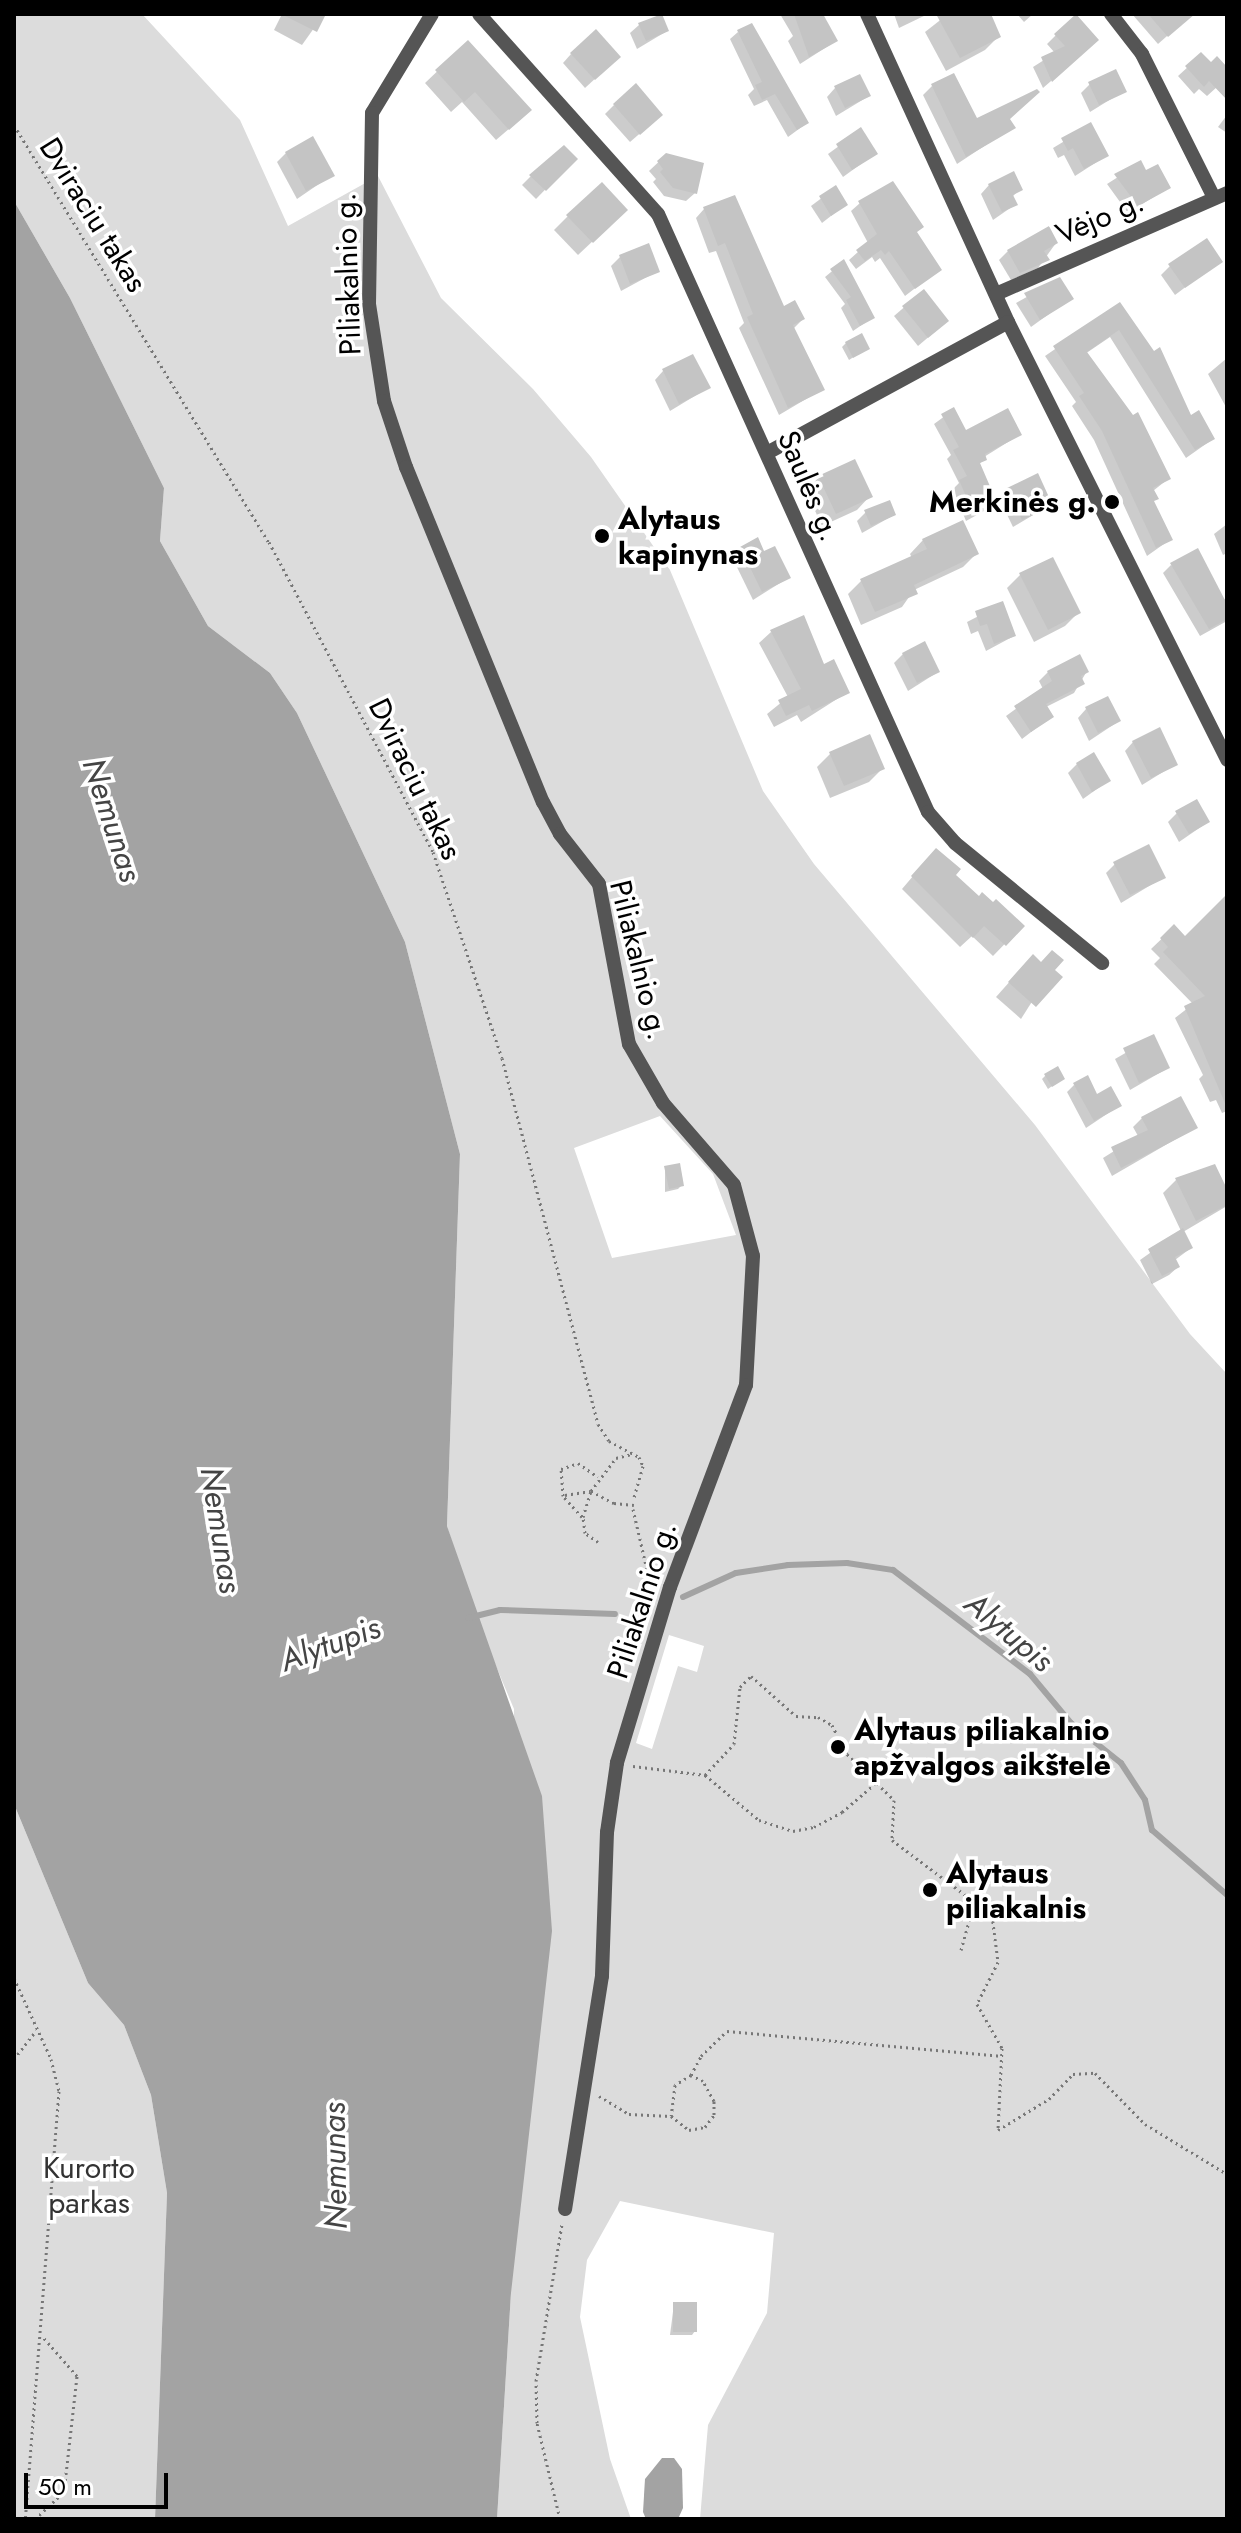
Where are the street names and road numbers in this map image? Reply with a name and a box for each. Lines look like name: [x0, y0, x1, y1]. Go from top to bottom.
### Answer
street label: Dviraciu takas: [31, 131, 155, 299]
street label: Vėjo g.: [1051, 183, 1149, 253]
street label: Piliakalnio g.: [327, 192, 369, 356]
street label: Saulės g.: [770, 426, 848, 546]
street label: Dviraciu takas: [361, 693, 469, 865]
street label: Piliakalnio g.: [602, 877, 676, 1043]
street label: Piliakalnio g.: [600, 1517, 684, 1683]

